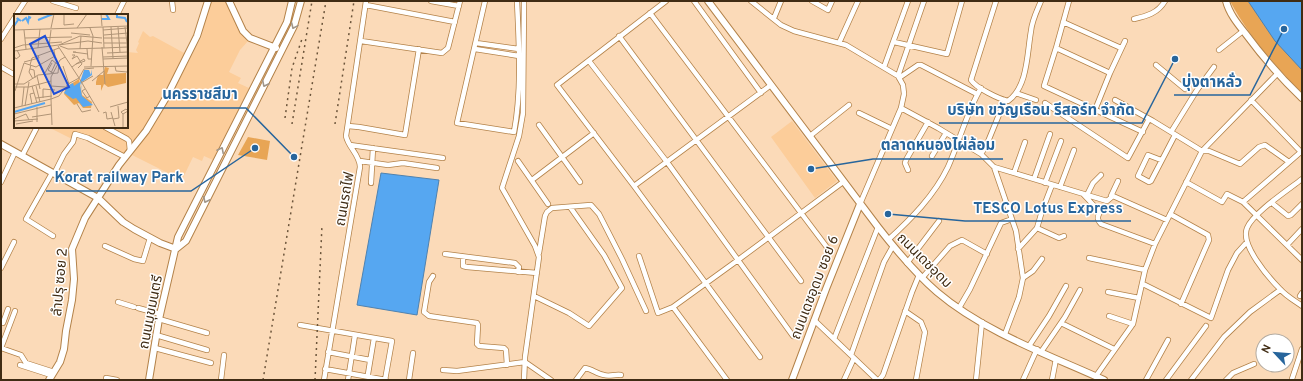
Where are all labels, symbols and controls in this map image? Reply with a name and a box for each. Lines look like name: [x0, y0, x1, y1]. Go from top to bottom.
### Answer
inset map: [14, 14, 128, 128]
one-way arrow: [291, 22, 299, 29]
callout: บุ่งตาหลั่ว: [1174, 68, 1250, 95]
text: บุ่งตาหลั่ว: [1182, 72, 1242, 93]
one-way arrow: [262, 80, 270, 87]
callout: นครราชสีมา: [154, 81, 246, 108]
text: นครราชสีมา: [162, 86, 238, 105]
callout: บริษัท ขวัญเรือน รีสอร์ท จำกัด: [939, 96, 1142, 123]
text: บริษัท ขวัญเรือน รีสอร์ท จำกัด: [947, 102, 1135, 121]
callout: ตลาดหนองไผ่ล้อม: [873, 132, 1003, 159]
text: ตลาดหนองไผ่ล้อม: [881, 136, 995, 156]
one-way arrow: [217, 147, 224, 155]
callout: Korat railway Park: [46, 164, 191, 191]
text: Korat railway Park: [54, 169, 184, 188]
street label: ถนนรถไฟ: [332, 171, 359, 228]
callout: TESCO Lotus Express: [965, 194, 1131, 221]
one-way arrow: [203, 196, 211, 204]
text: TESCO Lotus Express: [973, 200, 1123, 219]
street label: ถนนเดชอุดม: [893, 230, 955, 292]
street label: ถนนเดชอุดม ซอย 6: [788, 233, 843, 342]
street label: ลำปรุ ซอย 2: [49, 247, 72, 317]
street label: ถนนมุขมนตรี: [136, 274, 167, 351]
north arrow: [1255, 333, 1295, 373]
text: N: [1259, 342, 1275, 356]

